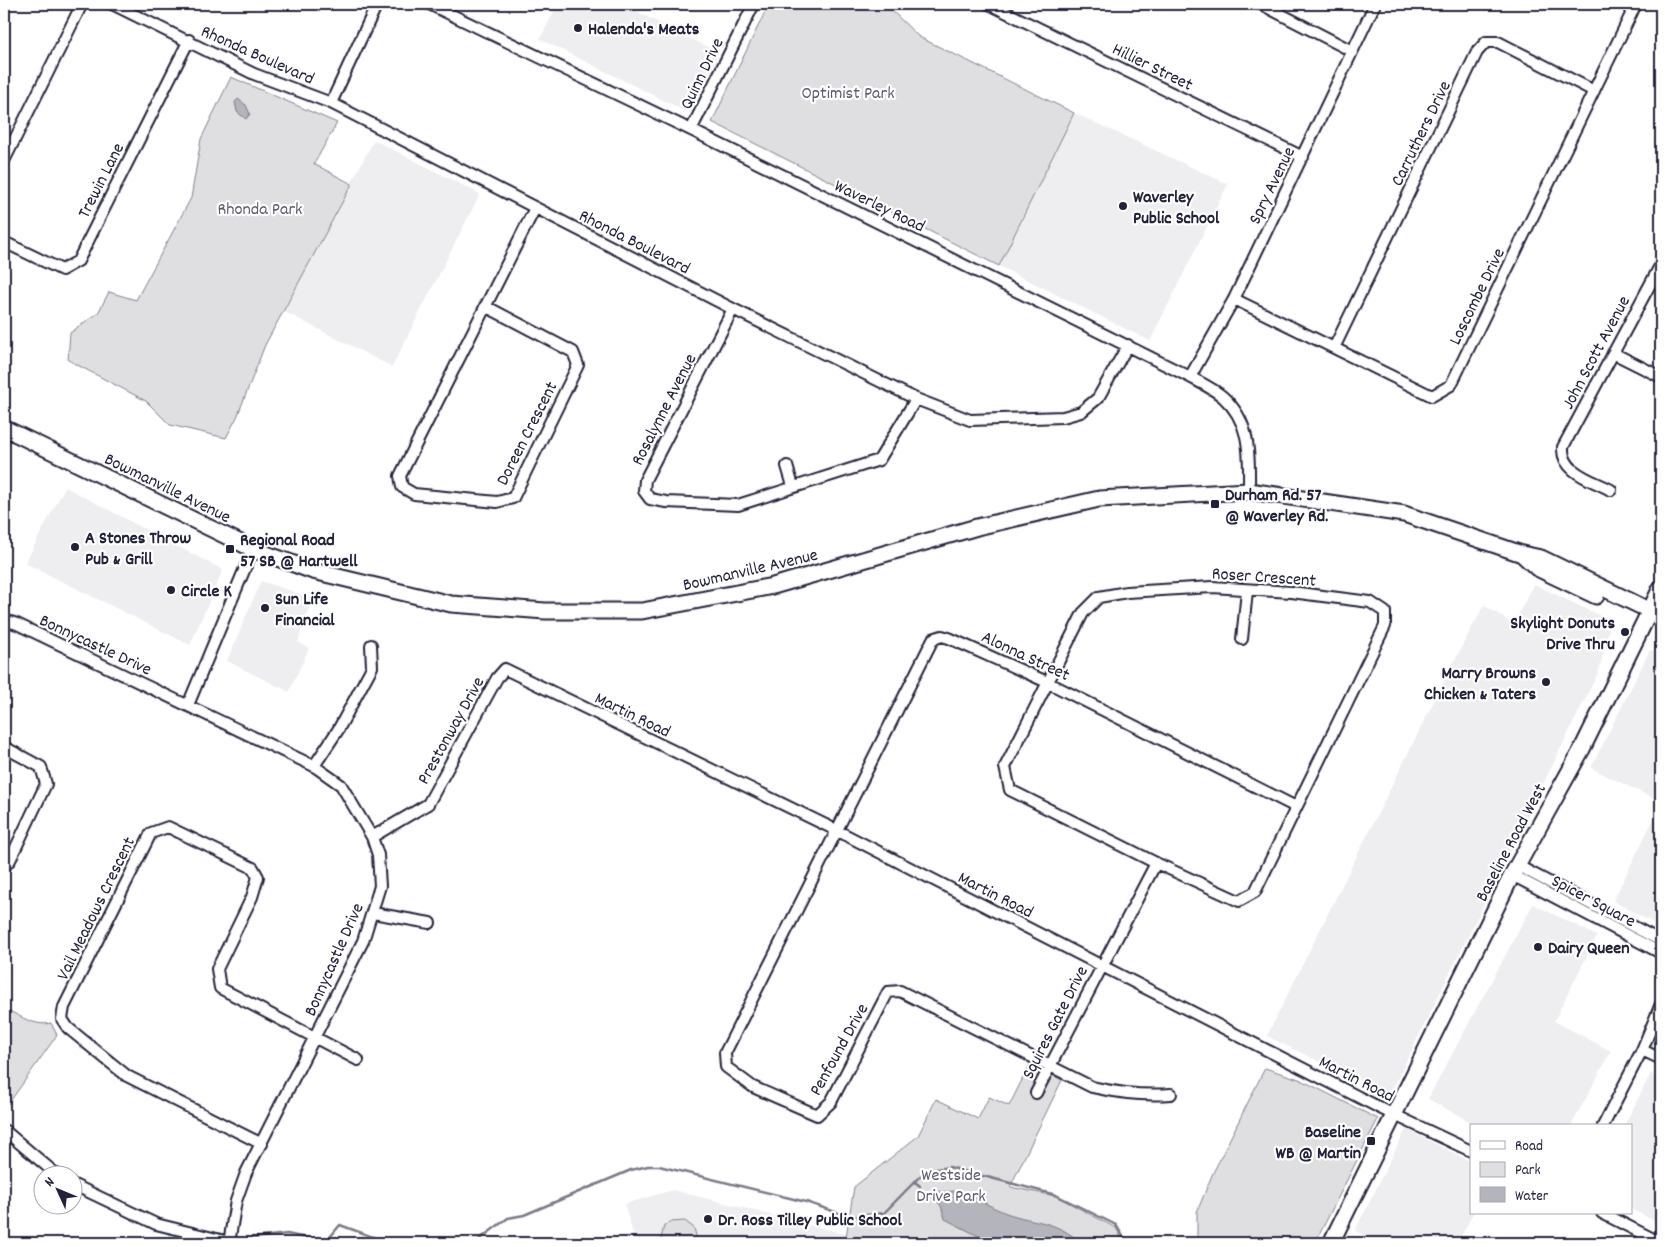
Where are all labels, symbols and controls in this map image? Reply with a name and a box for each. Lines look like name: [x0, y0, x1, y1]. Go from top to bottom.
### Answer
place label: Halenda's Meats: [588, 18, 700, 43]
street label: Rhonda Boulevard: [196, 20, 318, 92]
marker: Halenda's Meats: [572, 22, 584, 34]
street label: Quinn Drive: [675, 34, 731, 114]
street label: Hillier Street: [1107, 38, 1197, 99]
street label: Carruthers Drive: [1386, 77, 1459, 191]
park label: Optimist Park: [801, 82, 895, 107]
street label: Trewin Lane: [73, 139, 132, 223]
street label: Spry Avenue: [1244, 143, 1303, 229]
street label: Waverley Road: [829, 174, 928, 240]
place label: Waverley Public School: [1133, 186, 1220, 232]
park label: Rhonda Park: [217, 198, 303, 223]
marker: Waverley Public School: [1117, 200, 1129, 212]
street label: Rhonda Boulevard: [574, 204, 694, 282]
street label: Loscombe Drive: [1444, 244, 1513, 350]
street label: John Scott Avenue: [1557, 292, 1638, 414]
street label: Rosalynne Avenue: [626, 350, 704, 470]
street label: Doreen Crescent: [491, 378, 565, 490]
street label: Bowmanville Avenue: [99, 448, 234, 531]
place label: Durham Rd. 57 @ Waverley Rd.: [1225, 484, 1328, 530]
marker: Durham Rd. 57 @ Waverley Rd.: [1209, 498, 1221, 510]
place label: A Stones Throw Pub & Grill: [85, 527, 192, 573]
place label: Regional Road 57 SB @ Hartwell: [240, 529, 358, 575]
marker: A Stones Throw Pub & Grill: [69, 541, 81, 553]
marker: Regional Road 57 SB @ Hartwell: [224, 543, 236, 555]
street label: Bowmanville Avenue: [681, 544, 821, 599]
street label: Roser Crescent: [1211, 562, 1317, 595]
place label: Circle K: [181, 580, 232, 605]
marker: Circle K: [165, 584, 177, 596]
place label: Sun Life Financial: [275, 588, 335, 634]
marker: Sun Life Financial: [259, 602, 271, 614]
street label: Bonnycastle Drive: [35, 609, 155, 683]
place label: Skylight Donuts Drive Thru: [1510, 612, 1615, 658]
street label: Alonna Street: [977, 626, 1074, 689]
marker: Skylight Donuts Drive Thru: [1619, 626, 1631, 638]
place label: Marry Browns Chicken & Taters: [1424, 662, 1536, 708]
street label: Prestonway Drive: [412, 673, 492, 790]
marker: Marry Browns Chicken & Taters: [1540, 676, 1552, 688]
street label: Martin Road: [590, 687, 674, 745]
street label: Baseline Road West: [1470, 779, 1554, 907]
street label: Vail Meadows Crescent: [52, 833, 143, 985]
street label: Martin Road: [953, 867, 1037, 926]
street label: Spicer Square: [1546, 870, 1639, 935]
street label: Bonnycastle Drive: [299, 899, 371, 1021]
place label: Dairy Queen: [1548, 937, 1630, 962]
marker: Dairy Queen: [1532, 941, 1544, 953]
street label: Squires Gate Drive: [1017, 962, 1096, 1084]
street label: Penfound Drive: [805, 999, 876, 1101]
street label: Martin Road: [1314, 1051, 1398, 1110]
place label: Baseline WB @ Martin: [1276, 1121, 1361, 1167]
legend: [1470, 1124, 1632, 1214]
marker: Baseline WB @ Martin: [1365, 1135, 1377, 1147]
text: Road: [1515, 1136, 1543, 1158]
text: Park: [1515, 1160, 1541, 1182]
north arrow: [32, 1164, 82, 1214]
park label: Westside Drive Park: [916, 1164, 986, 1210]
text: N: [40, 1173, 60, 1192]
text: Water: [1515, 1186, 1549, 1208]
place label: Dr. Ross Tilley Public School: [718, 1209, 903, 1234]
marker: Dr. Ross Tilley Public School: [702, 1213, 714, 1225]

